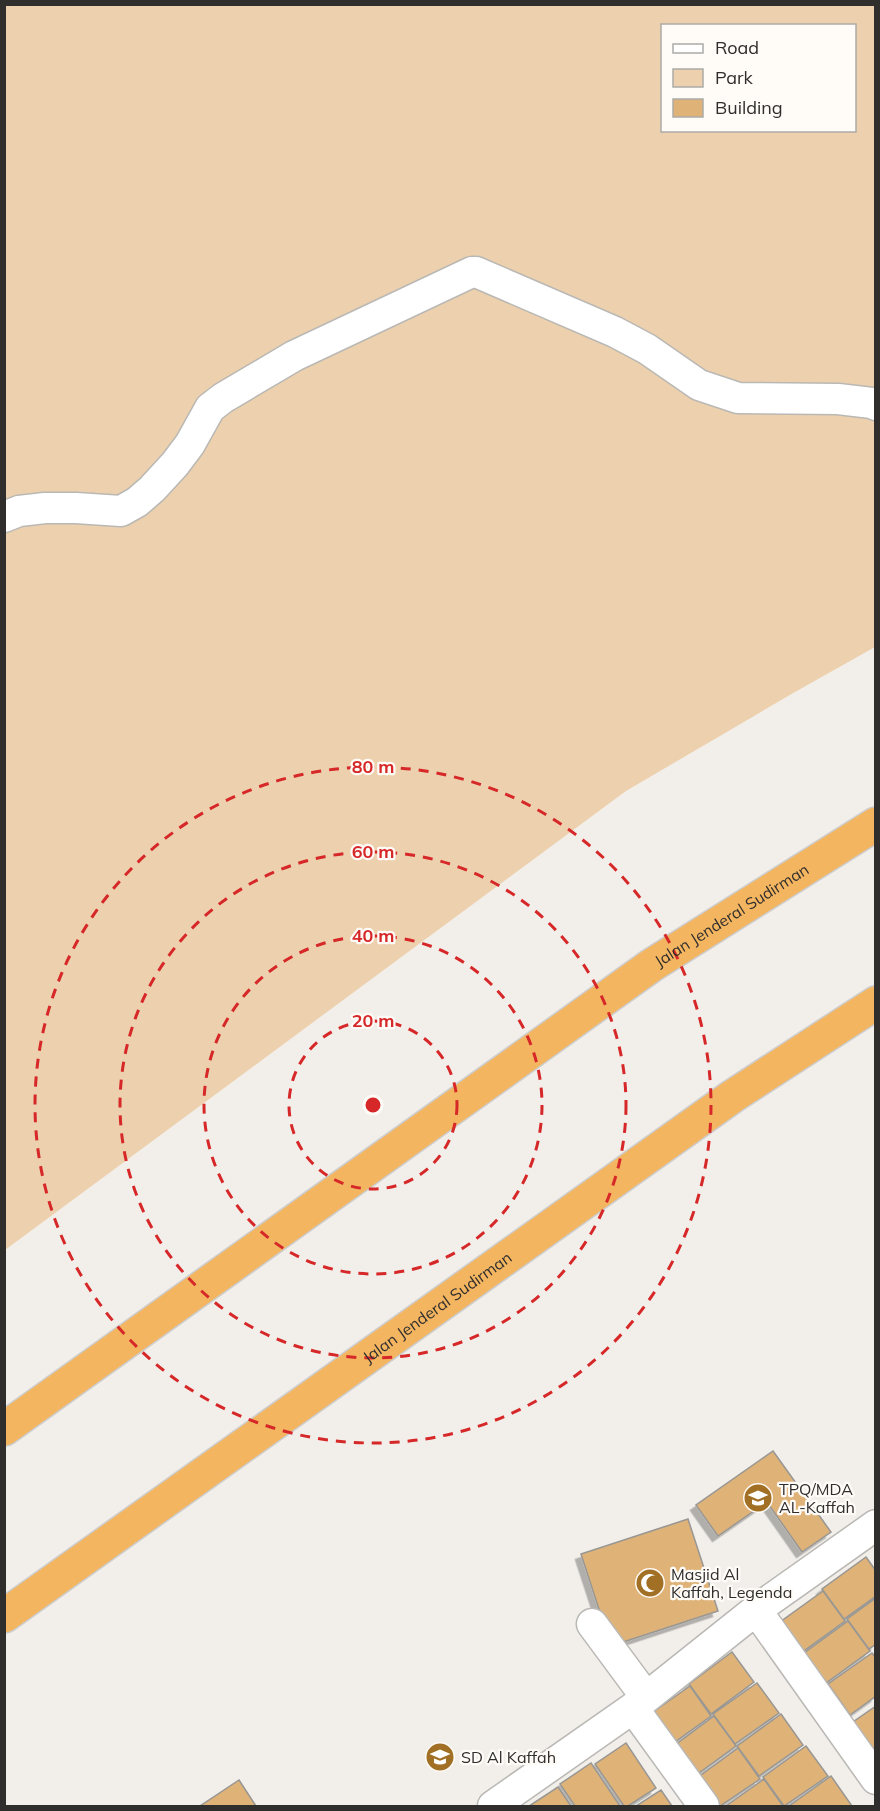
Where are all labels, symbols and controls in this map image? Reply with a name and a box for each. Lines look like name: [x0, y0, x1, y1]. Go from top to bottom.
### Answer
legend: [661, 24, 856, 132]
text: Road: [715, 36, 759, 59]
text: Park: [715, 66, 754, 89]
text: Building: [715, 96, 783, 119]
text: 80 m: [352, 755, 394, 778]
text: 60 m: [352, 840, 394, 863]
street label: Jalan Jenderal Sudirman: [651, 859, 812, 971]
text: 40 m: [352, 924, 394, 947]
text: 20 m: [352, 1009, 394, 1032]
centre of rings: [363, 1095, 383, 1115]
street label: Jalan Jenderal Sudirman: [359, 1247, 516, 1367]
place label: TPQ/MDA AL-Kaffah: [779, 1479, 855, 1517]
school or university icon: TPQ/MDA AL-Kaffah: [742, 1482, 774, 1514]
place label: Masjid Al Kaffah, Legenda: [671, 1564, 792, 1602]
mosque icon: Masjid Al Kaffah, Legenda: [634, 1567, 666, 1599]
school or university icon: SD Al Kaffah: [424, 1741, 456, 1773]
place label: SD Al Kaffah: [461, 1747, 556, 1767]

